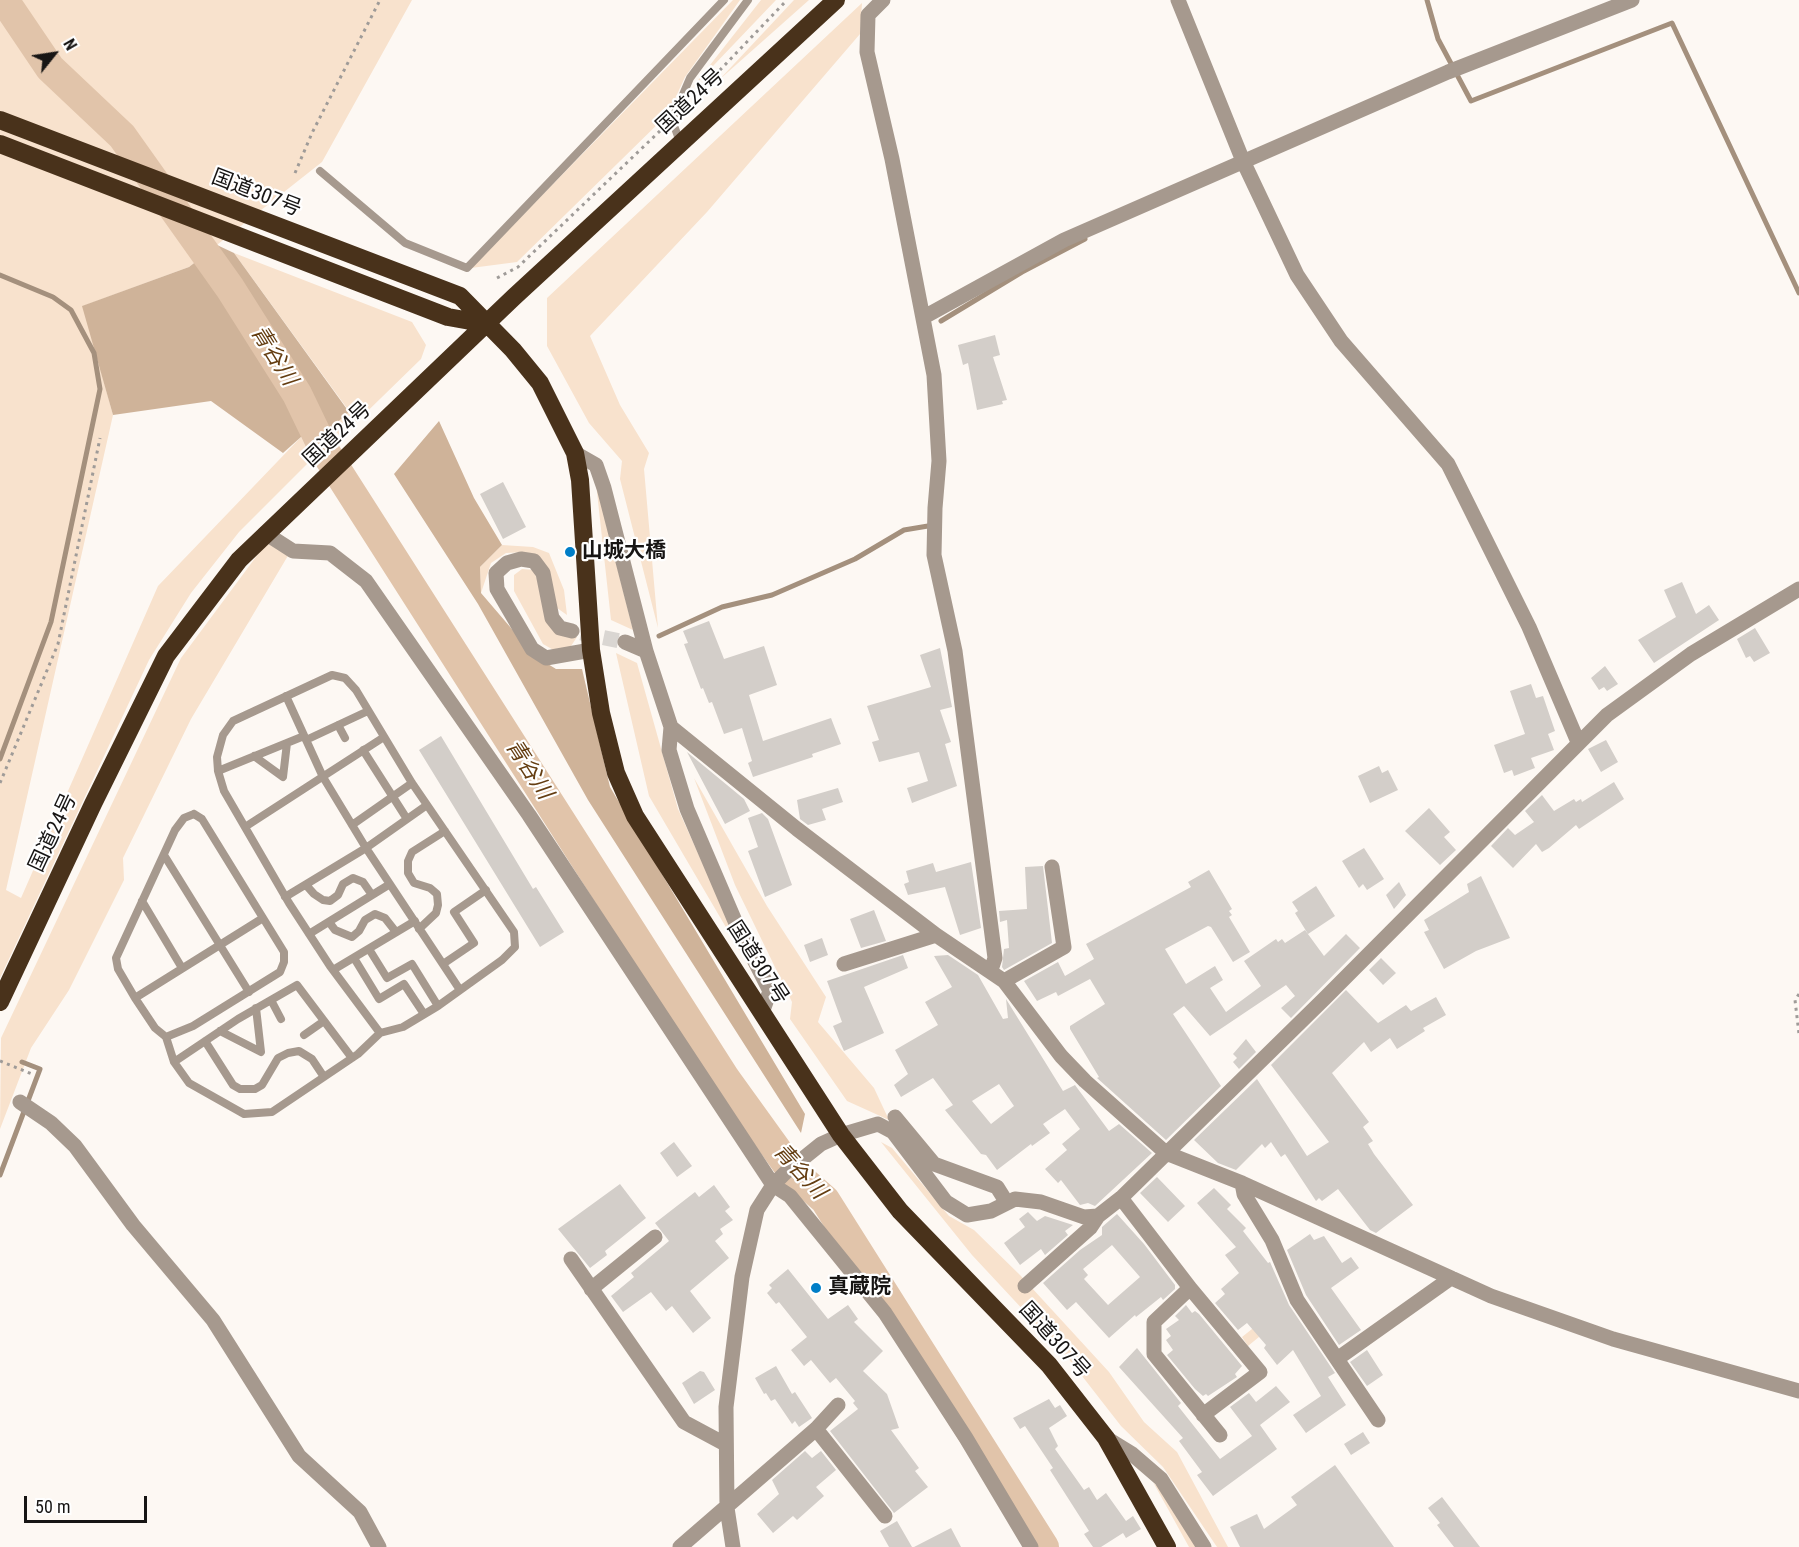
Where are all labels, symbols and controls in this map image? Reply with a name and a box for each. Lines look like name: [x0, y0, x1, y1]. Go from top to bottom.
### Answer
north arrow: [24, 24, 84, 84]
text: N: [59, 36, 81, 54]
street label: 国道24号: [652, 64, 730, 140]
street label: 国道307号: [208, 165, 304, 223]
water label: 青谷川: [244, 321, 302, 391]
street label: 国道24号: [299, 397, 377, 473]
place label: 山城大橋: [582, 539, 666, 565]
marker: 山城大橋: [563, 545, 577, 559]
water label: 青谷川: [499, 735, 557, 805]
street label: 国道24号: [25, 790, 83, 876]
street label: 国道307号: [721, 917, 793, 1009]
water label: 青谷川: [767, 1139, 831, 1205]
place label: 真蔵院: [828, 1275, 891, 1301]
marker: 真蔵院: [809, 1281, 823, 1295]
street label: 国道307号: [1013, 1298, 1095, 1384]
scale bar: [27, 1484, 150, 1522]
text: 50 m: [35, 1496, 70, 1517]

